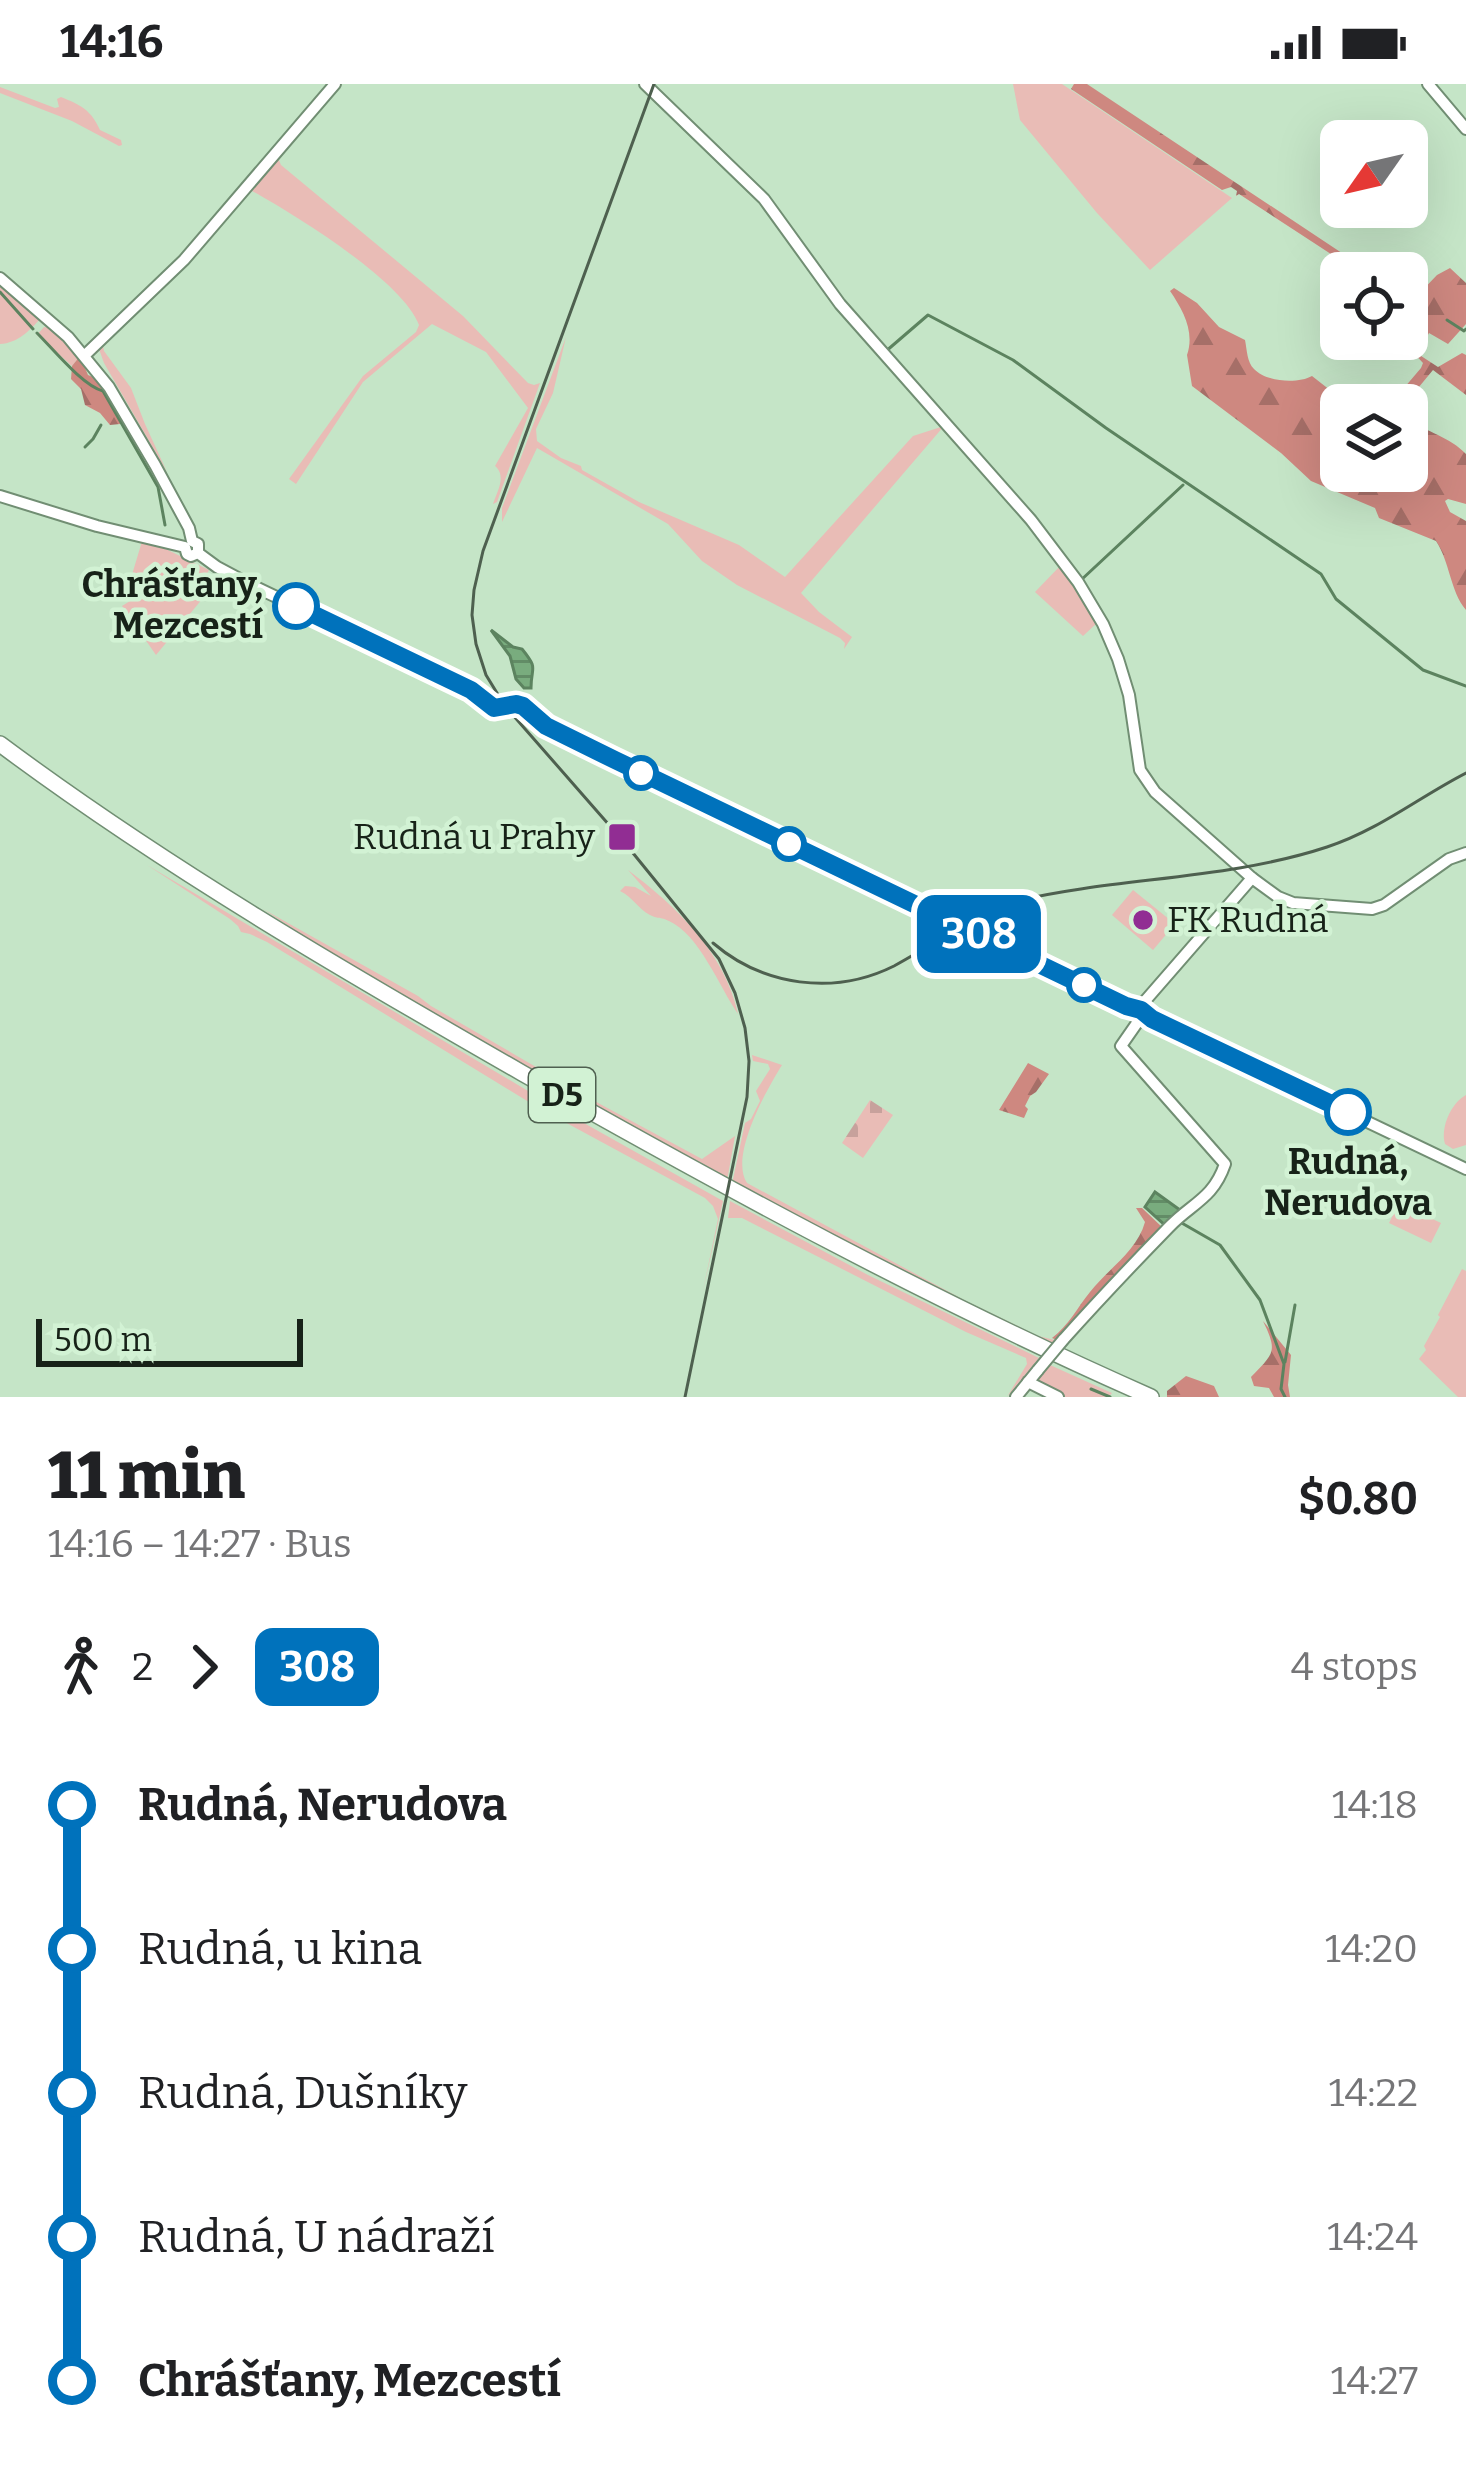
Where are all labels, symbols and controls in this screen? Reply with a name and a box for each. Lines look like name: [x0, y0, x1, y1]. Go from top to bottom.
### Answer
text: 14:16: [60, 15, 163, 69]
north arrow: [1320, 120, 1428, 228]
map controls: [1320, 120, 1428, 492]
button: locate: [1320, 252, 1428, 360]
button: layers: [1320, 384, 1428, 492]
place label: Chrášťany, Mezcestí: [81, 563, 264, 648]
marker: Chrášťany, Mezcestí: [274, 584, 318, 628]
unlabelled marker: [625, 757, 657, 789]
place label: Rudná u Prahy: [353, 815, 596, 859]
marker: Rudná u Prahy: [606, 821, 638, 853]
unlabelled marker: [773, 828, 805, 860]
line badge: 308: [910, 895, 1048, 973]
place label: FK Rudná: [1167, 898, 1329, 942]
marker: FK Rudná: [1130, 907, 1156, 933]
text: 308: [941, 909, 1017, 959]
unlabelled marker: [1068, 969, 1100, 1001]
road number: D5: [529, 1068, 595, 1122]
marker: Rudná, Nerudova: [1326, 1090, 1370, 1134]
place label: Rudná, Nerudova: [1264, 1140, 1432, 1225]
scale bar: [36, 1313, 303, 1366]
text: 500 m: [54, 1320, 152, 1360]
text: 11 min: [48, 1436, 245, 1515]
text: $0.80: [1298, 1472, 1418, 1526]
text: 14:16 – 14:27 · Bus: [48, 1521, 352, 1567]
icon: walk: [48, 1634, 114, 1700]
icon: forward: [171, 1634, 237, 1700]
text: 308: [279, 1642, 355, 1692]
text: 2: [132, 1644, 153, 1690]
text: 4 stops: [1291, 1644, 1418, 1690]
text: Rudná, Nerudova: [138, 1778, 507, 1832]
text: 14:18: [1332, 1782, 1418, 1828]
text: Rudná, u kina: [138, 1922, 422, 1976]
text: 14:20: [1325, 1926, 1418, 1972]
text: Rudná, Dušníky: [138, 2066, 467, 2120]
text: 14:22: [1329, 2070, 1418, 2116]
text: Rudná, U nádraží: [138, 2210, 495, 2264]
text: 14:24: [1327, 2214, 1418, 2260]
text: Chrášťany, Mezcestí: [138, 2354, 561, 2408]
text: 14:27: [1331, 2358, 1418, 2404]

